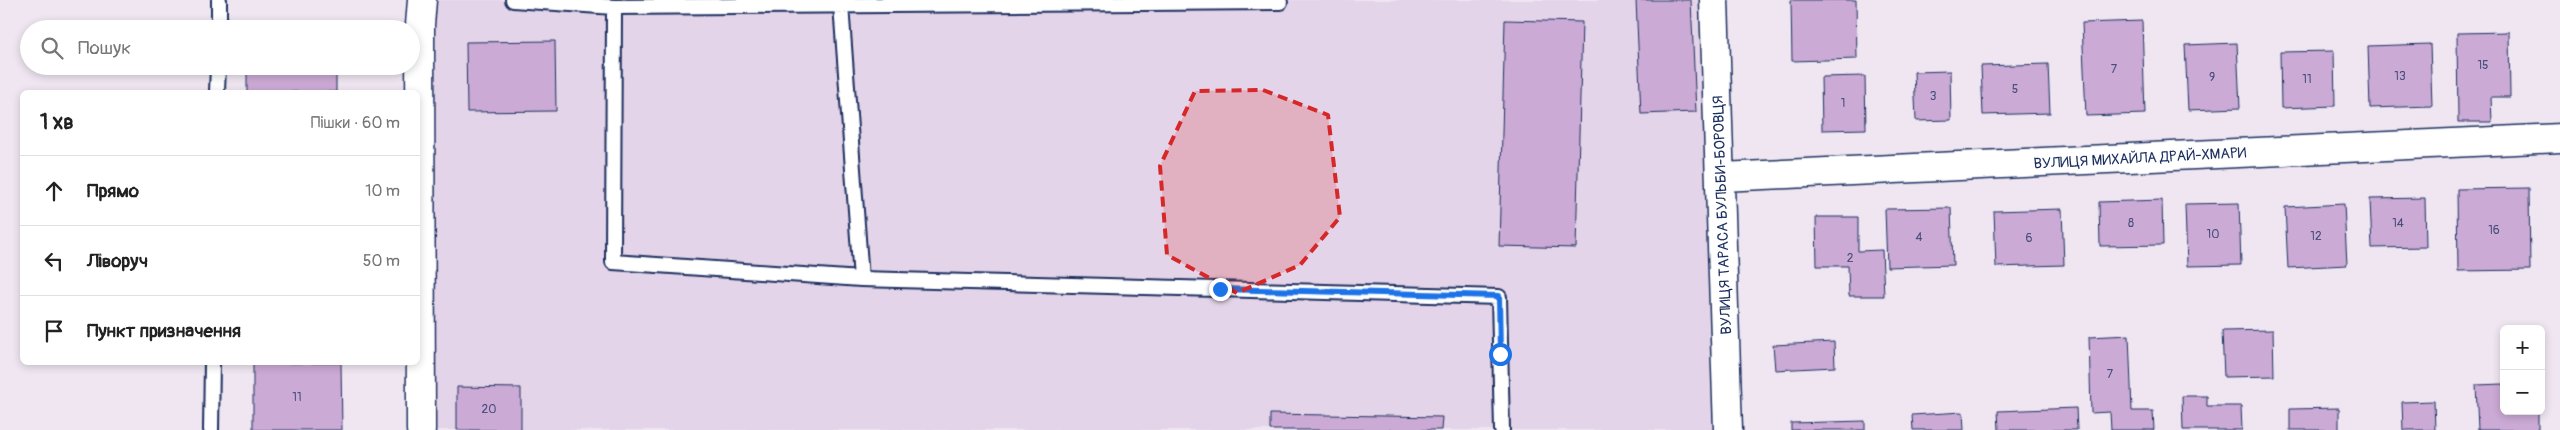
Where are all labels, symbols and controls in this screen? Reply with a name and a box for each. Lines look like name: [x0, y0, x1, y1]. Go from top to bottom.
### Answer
search box: [20, 20, 420, 75]
icon: search: [38, 34, 66, 62]
text: Пошук: [78, 36, 131, 60]
house number: 15: [2477, 58, 2489, 73]
house number: 7: [2111, 62, 2118, 77]
house number: 13: [2394, 69, 2406, 84]
house number: 9: [2209, 70, 2215, 85]
house number: 11: [2302, 72, 2312, 87]
house number: 5: [2012, 82, 2018, 97]
house number: 3: [1930, 89, 1937, 104]
street label: ВУЛИЦЯ ТАРАСА БУЛЬБИ-БОРОВЦЯ: [1709, 95, 1736, 335]
house number: 1: [1841, 96, 1845, 111]
text: 1 хв: [40, 109, 74, 136]
text: Пішки · 60 m: [311, 113, 400, 133]
street label: ВУЛИЦЯ МИХАЙЛА ДРАЙ-ХМАРИ: [2033, 143, 2247, 174]
icon: ahead: [40, 177, 68, 205]
text: Прямо: [87, 179, 139, 203]
text: 10 m: [365, 181, 400, 201]
house number: 8: [2128, 216, 2134, 231]
house number: 14: [2392, 216, 2404, 231]
house number: 16: [2488, 223, 2500, 238]
house number: 10: [2207, 227, 2219, 242]
house number: 12: [2310, 229, 2322, 244]
house number: 4: [1916, 230, 1923, 245]
house number: 6: [2026, 231, 2033, 246]
icon: left: [40, 247, 68, 275]
text: Ліворуч: [87, 249, 148, 273]
text: 50 m: [363, 251, 400, 271]
house number: 2: [1847, 251, 1854, 266]
route end: [1209, 278, 1232, 301]
icon: arrive: [40, 317, 68, 345]
text: Пункт призначення: [87, 319, 241, 343]
map controls: [2500, 325, 2545, 415]
button: +: [2500, 325, 2545, 370]
route start: [1489, 343, 1512, 366]
house number: 7: [2107, 367, 2114, 382]
button: −: [2500, 370, 2545, 415]
house number: 11: [292, 390, 302, 405]
house number: 20: [482, 402, 496, 417]

